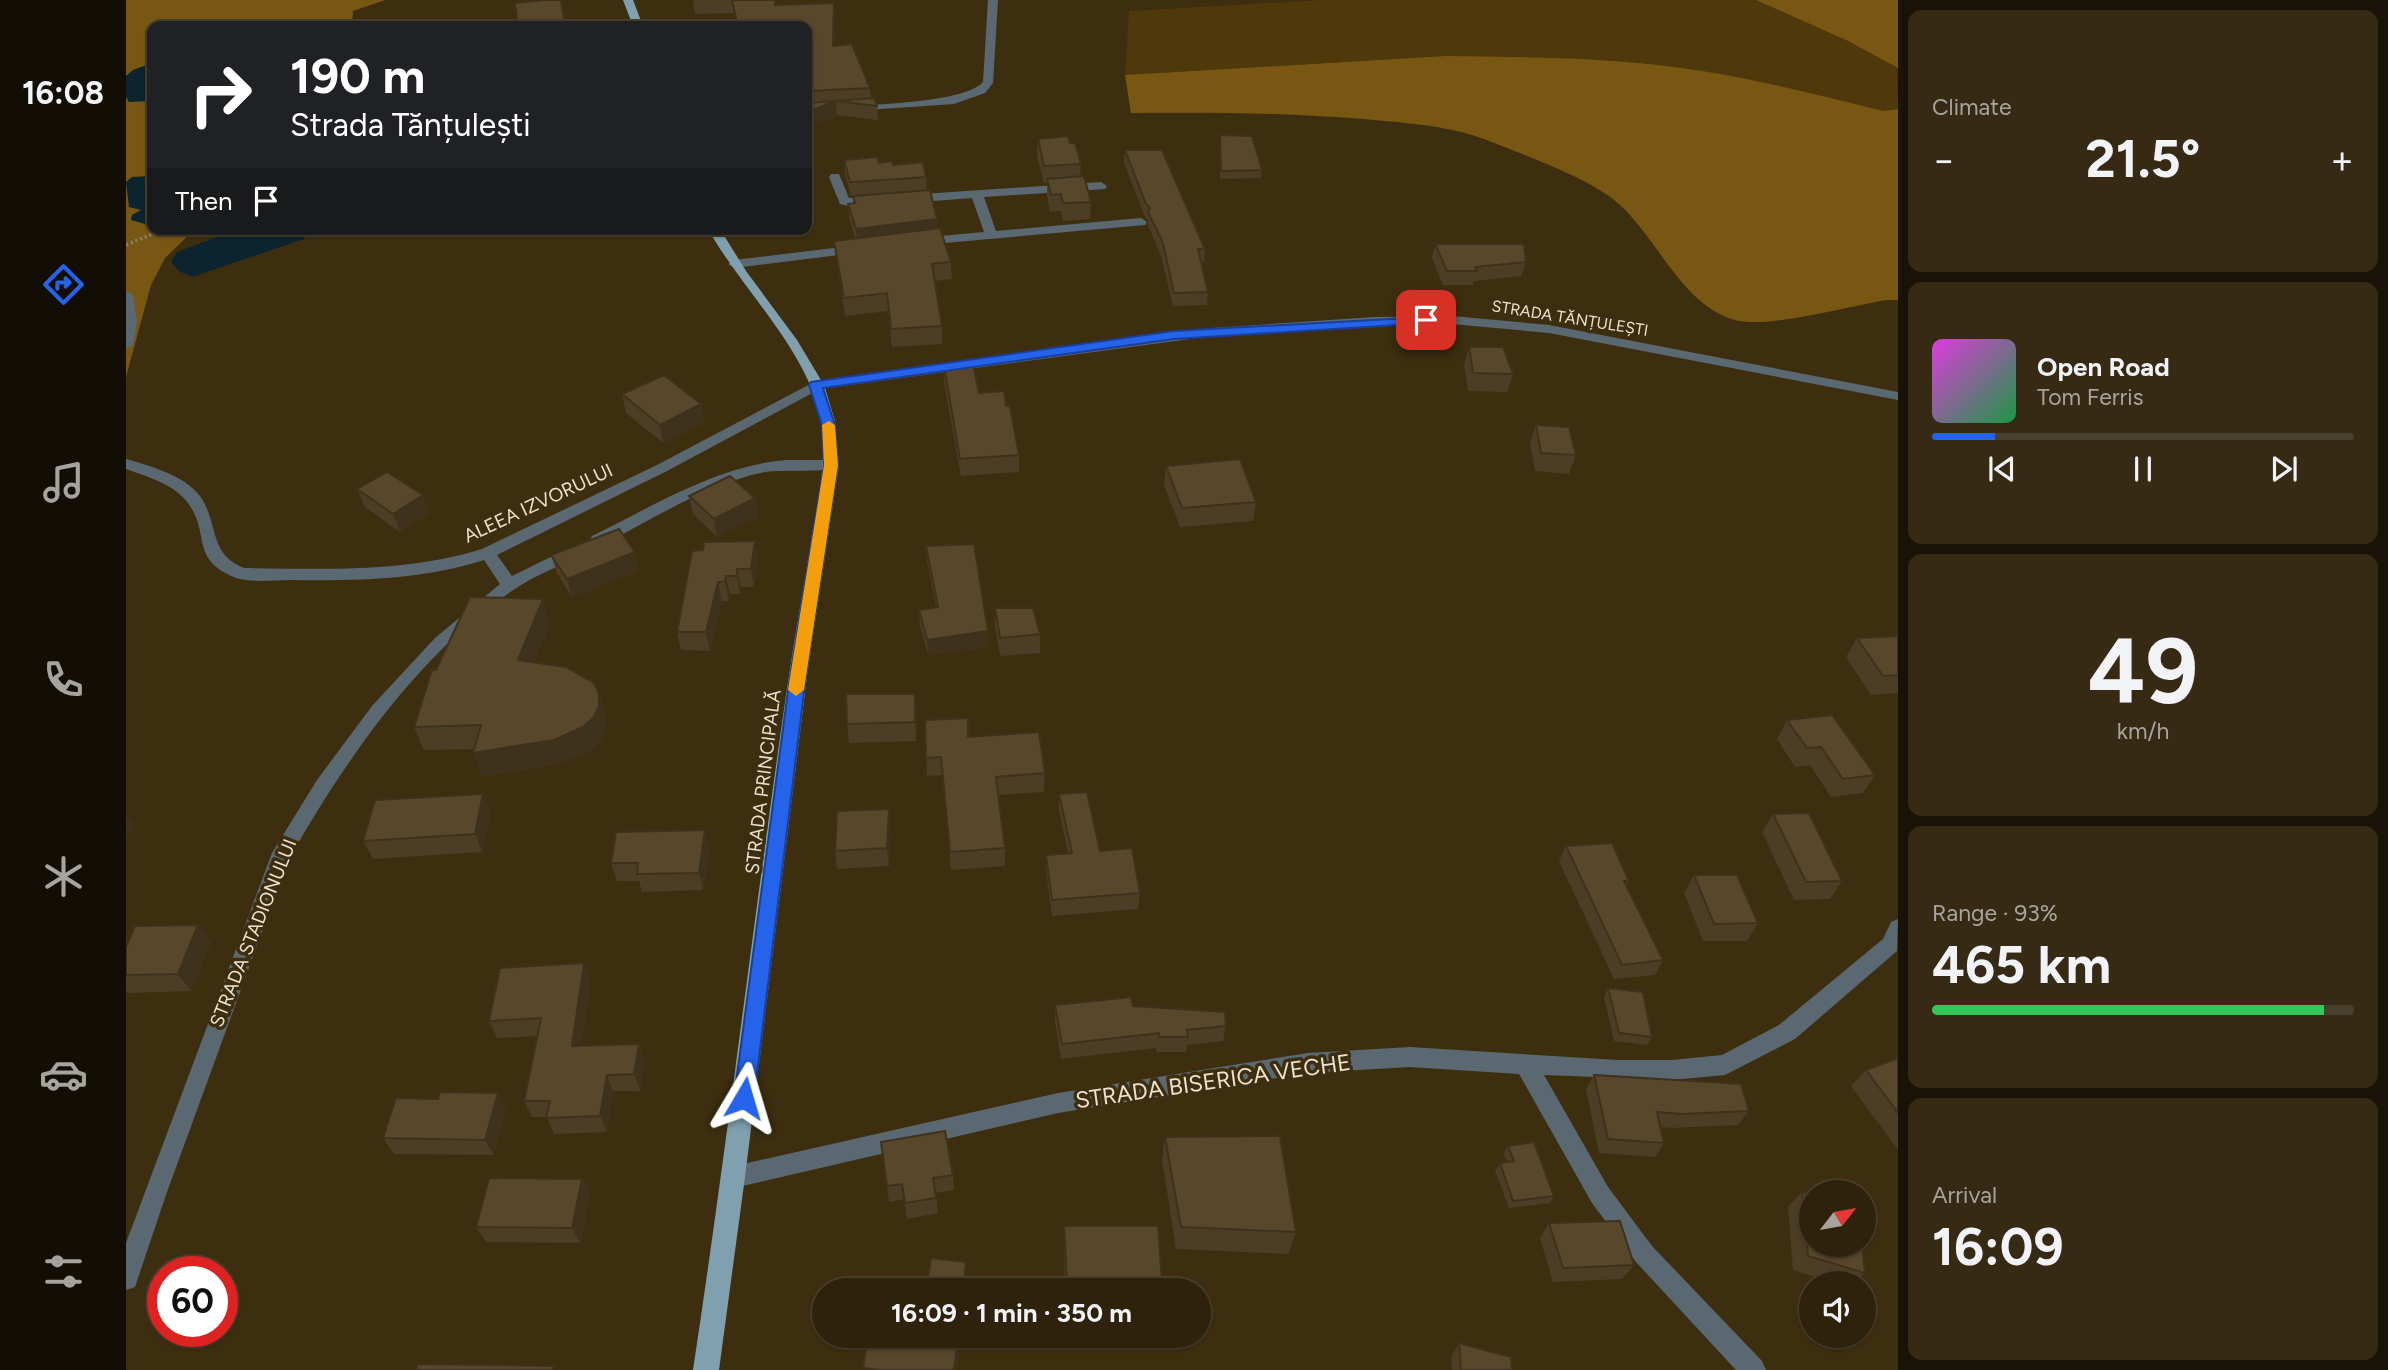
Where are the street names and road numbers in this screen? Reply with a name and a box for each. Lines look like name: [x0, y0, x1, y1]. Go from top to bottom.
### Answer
street label: STRADA TĂNȚULEȘTI: [1490, 296, 1650, 340]
street label: ALEEA IZVORULUI: [460, 458, 616, 548]
street label: STRADA PRINCIPALĂ: [740, 688, 786, 876]
street label: STRADA STADIONULUI: [205, 836, 301, 1030]
street label: STRADA BISERICA VECHE: [1074, 1048, 1352, 1114]

